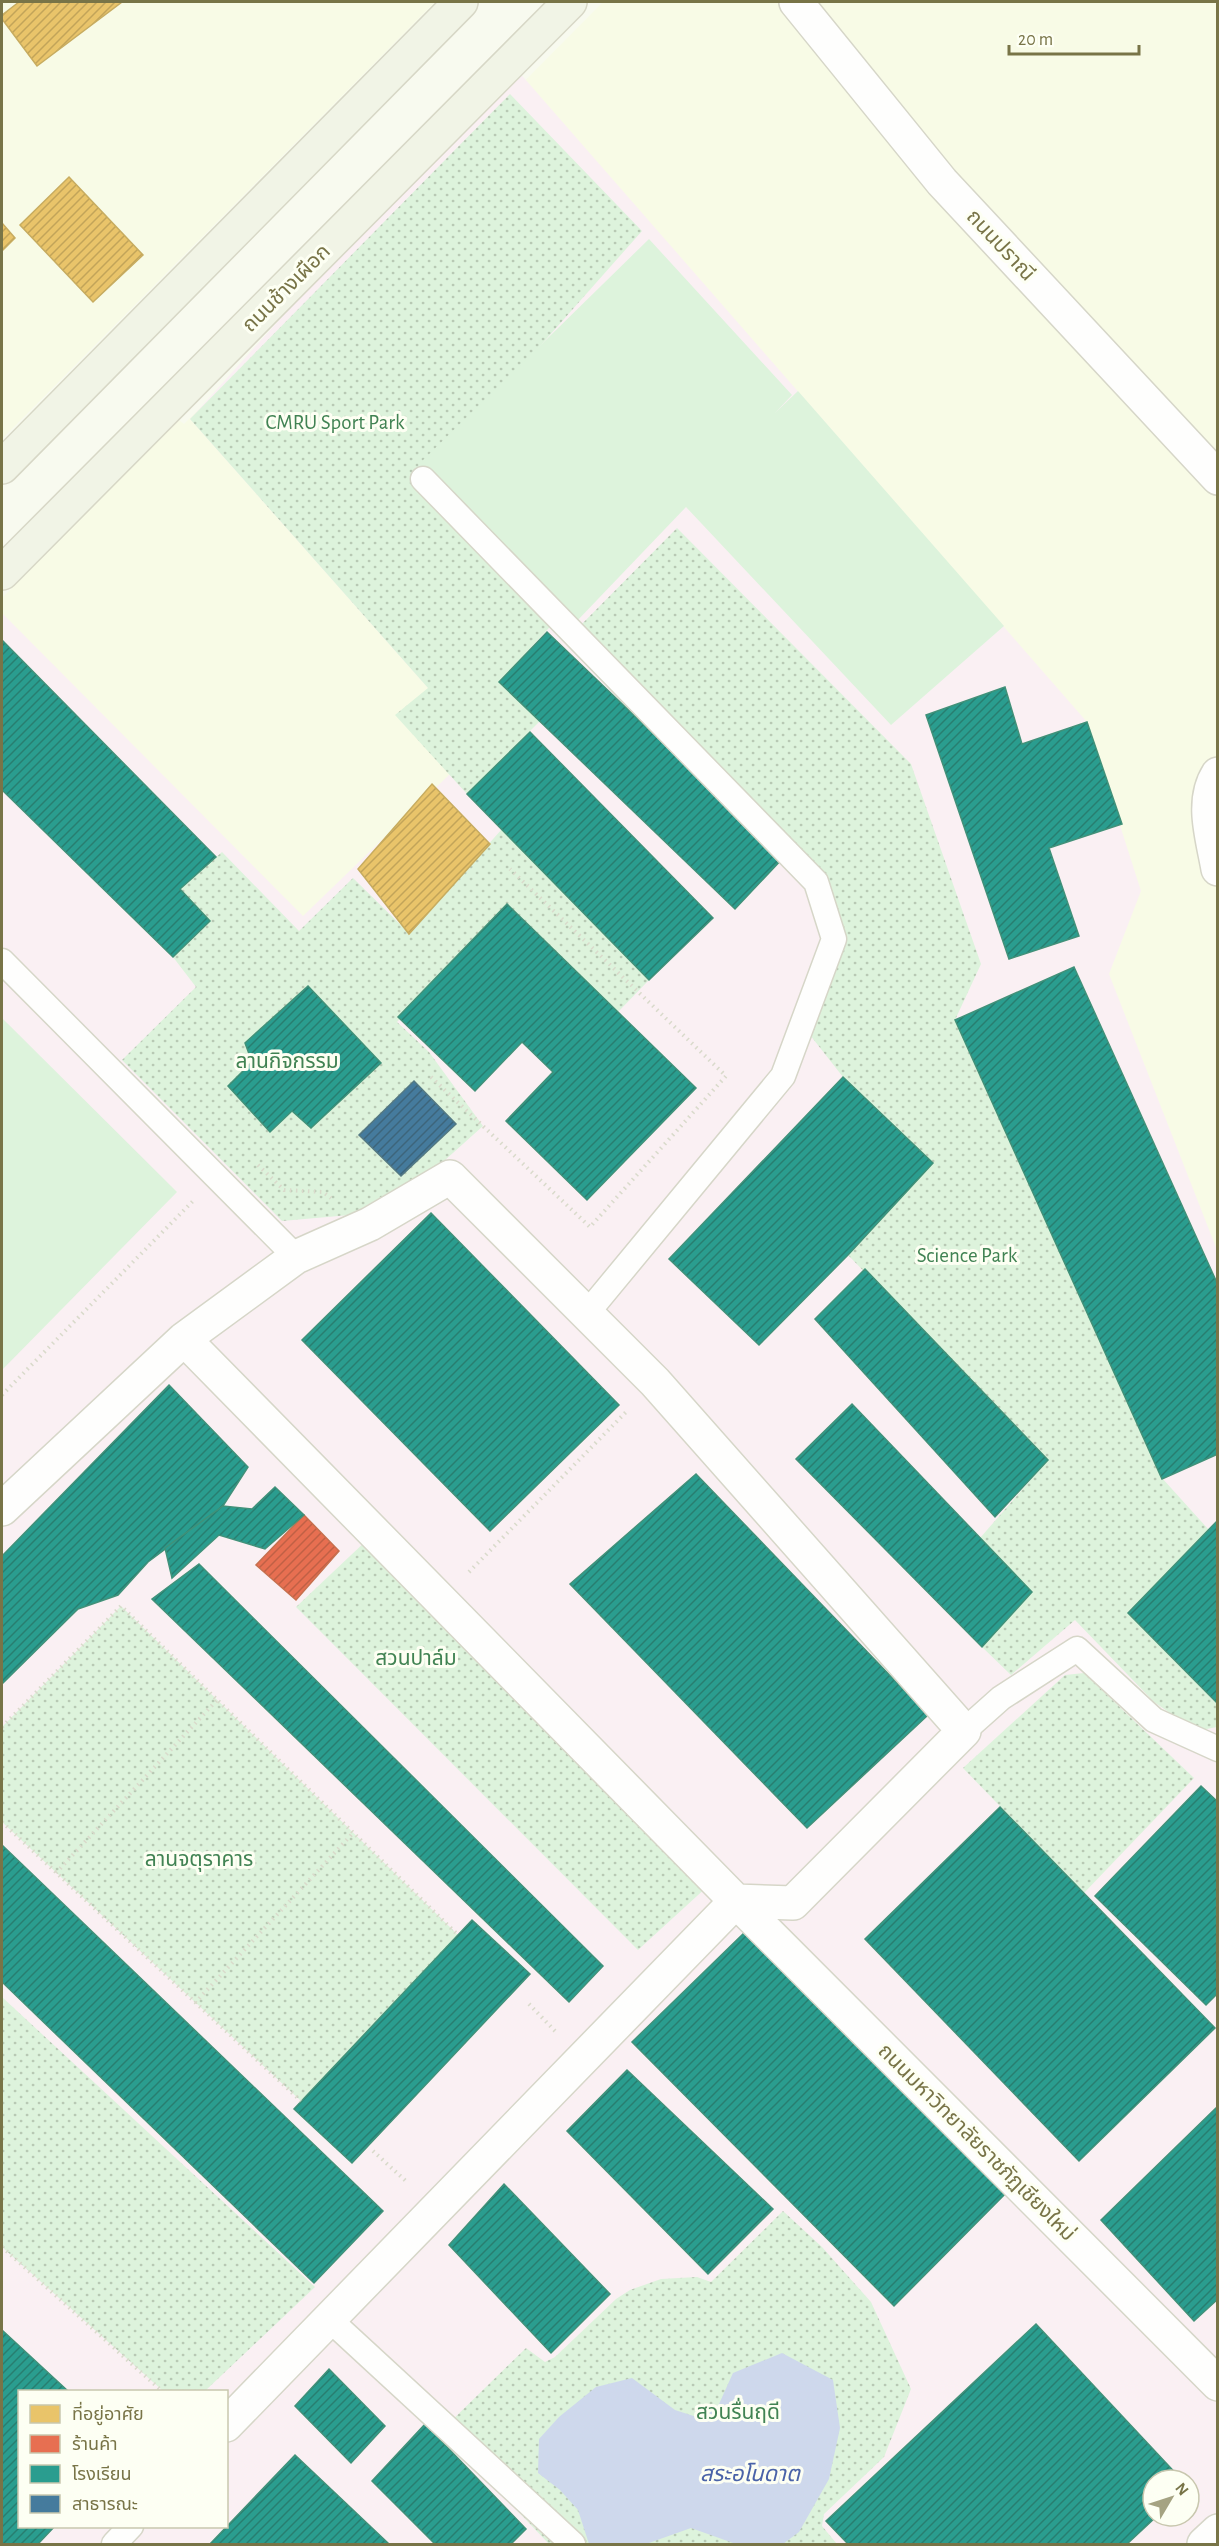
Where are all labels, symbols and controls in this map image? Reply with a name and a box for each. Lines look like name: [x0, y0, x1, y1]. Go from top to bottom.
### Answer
scale bar: [1009, 18, 1140, 56]
text: 20 m: [1018, 31, 1053, 49]
street label: ถนนปราณี: [963, 205, 1039, 285]
street label: ถนนช้างเผือก: [237, 239, 334, 336]
park label: CMRU Sport Park: [265, 412, 405, 433]
park label: ลานกิจกรรม: [235, 1051, 339, 1072]
park label: Science Park: [917, 1245, 1018, 1266]
park label: สวนปาล์ม: [375, 1648, 457, 1669]
park label: ลานจตุราคาร: [145, 1849, 253, 1872]
street label: ถนนมหาวิทยาลัยราชภัฏเชียงใหม่: [874, 2038, 1081, 2245]
legend: [18, 2390, 228, 2528]
park label: สวนรื่นฤดี: [696, 2397, 780, 2423]
text: ที่อยู่อาศัย: [72, 2401, 144, 2426]
text: ร้านค้า: [72, 2434, 118, 2454]
water label: สระอโนดาต: [700, 2462, 801, 2485]
text: โรงเรียน: [72, 2465, 131, 2484]
north arrow: [1141, 2468, 1201, 2528]
text: N: [1172, 2480, 1192, 2499]
text: สาธารณะ: [72, 2496, 138, 2514]

